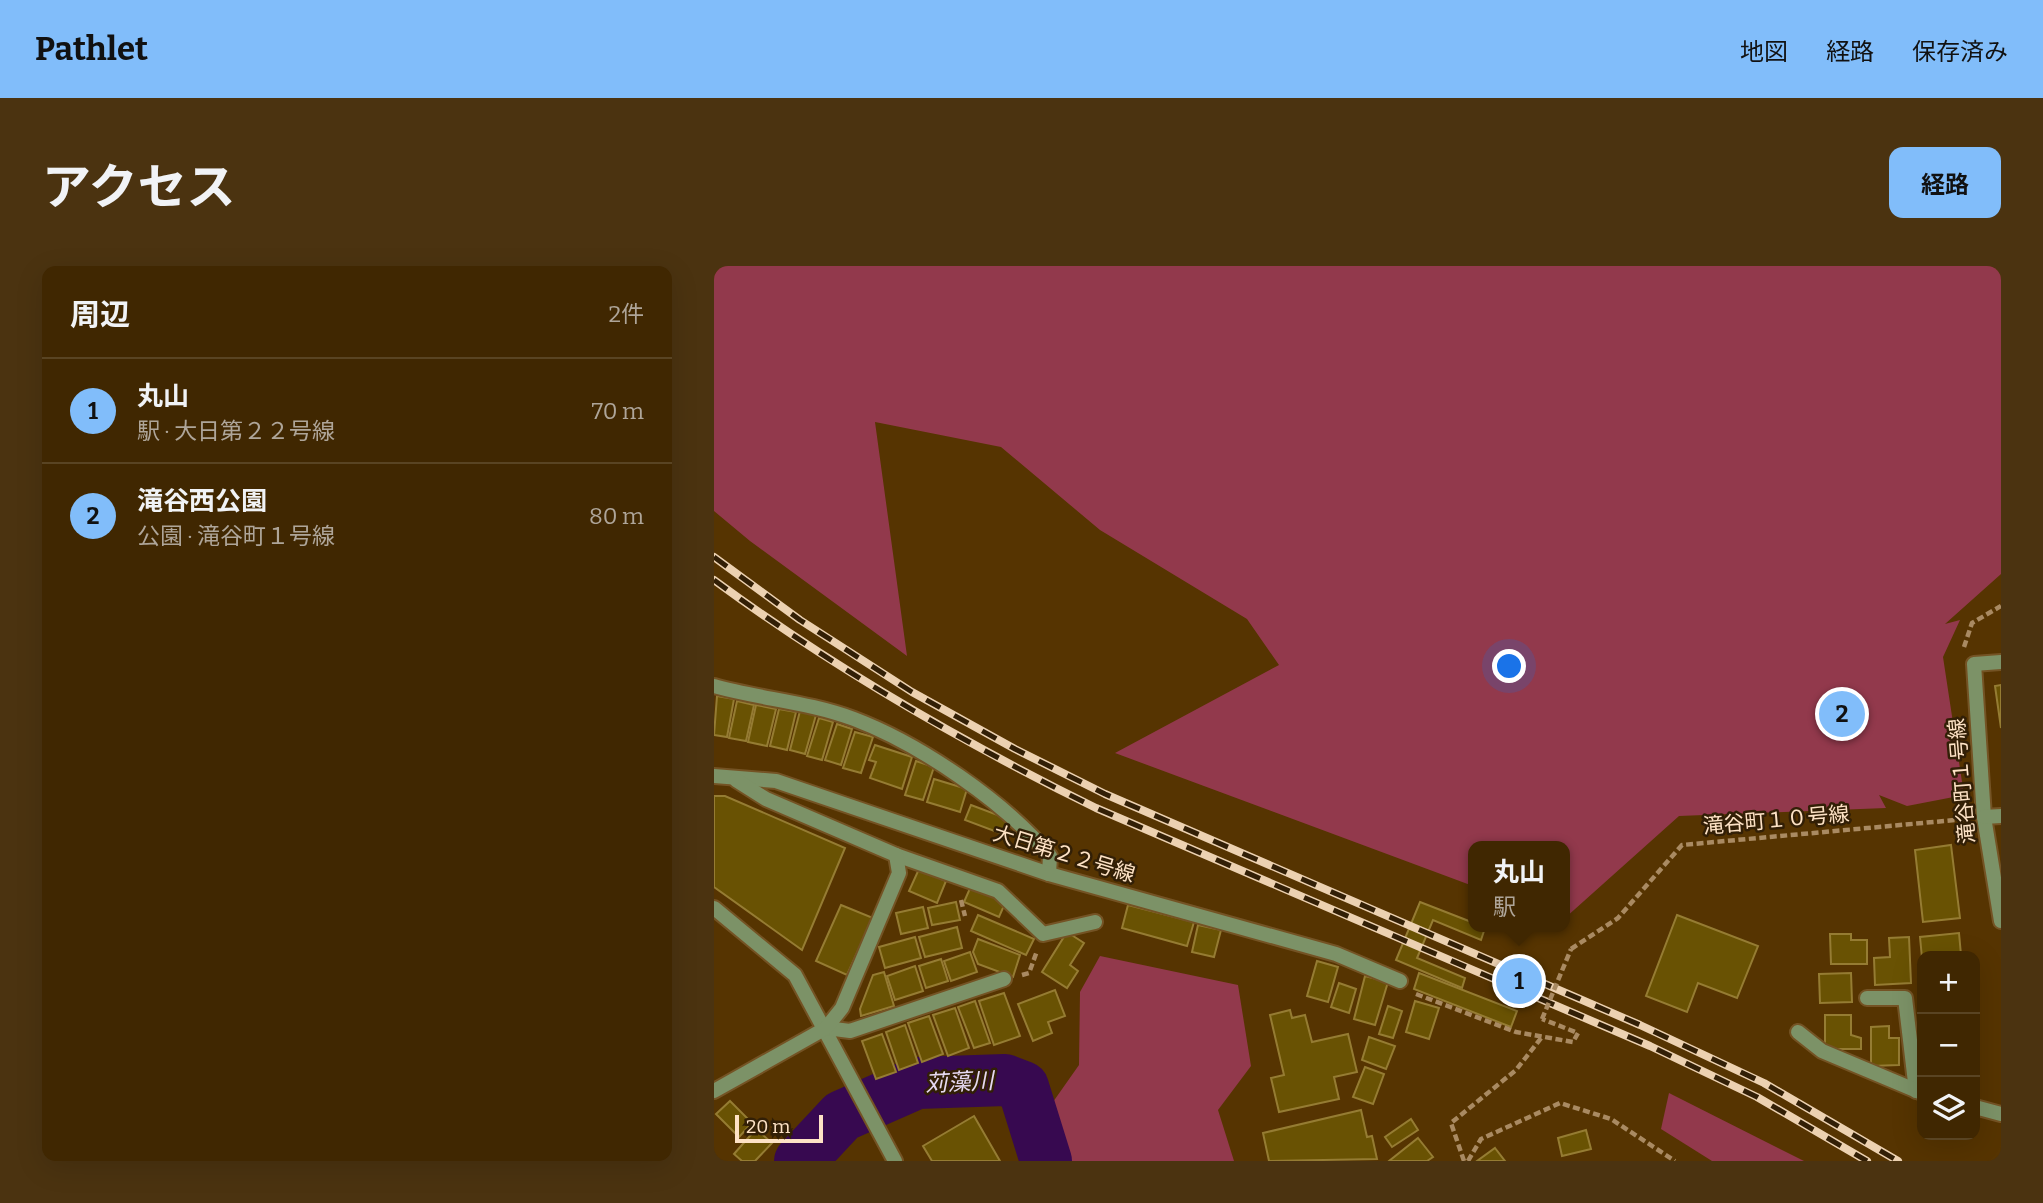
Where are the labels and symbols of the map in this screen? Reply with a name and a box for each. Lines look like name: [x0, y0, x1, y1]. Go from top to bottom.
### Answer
your location: [1492, 649, 1526, 683]
pin: 2: [1819, 688, 1865, 740]
street label: 滝谷町１号線: [1944, 717, 1980, 845]
street label: 滝谷町１０号線: [1702, 801, 1850, 839]
street label: 大日第２２号線: [990, 820, 1138, 888]
pin: 1: [1496, 955, 1542, 1007]
water label: 苅藻川: [924, 1066, 997, 1098]
scale bar: [735, 1112, 822, 1144]

